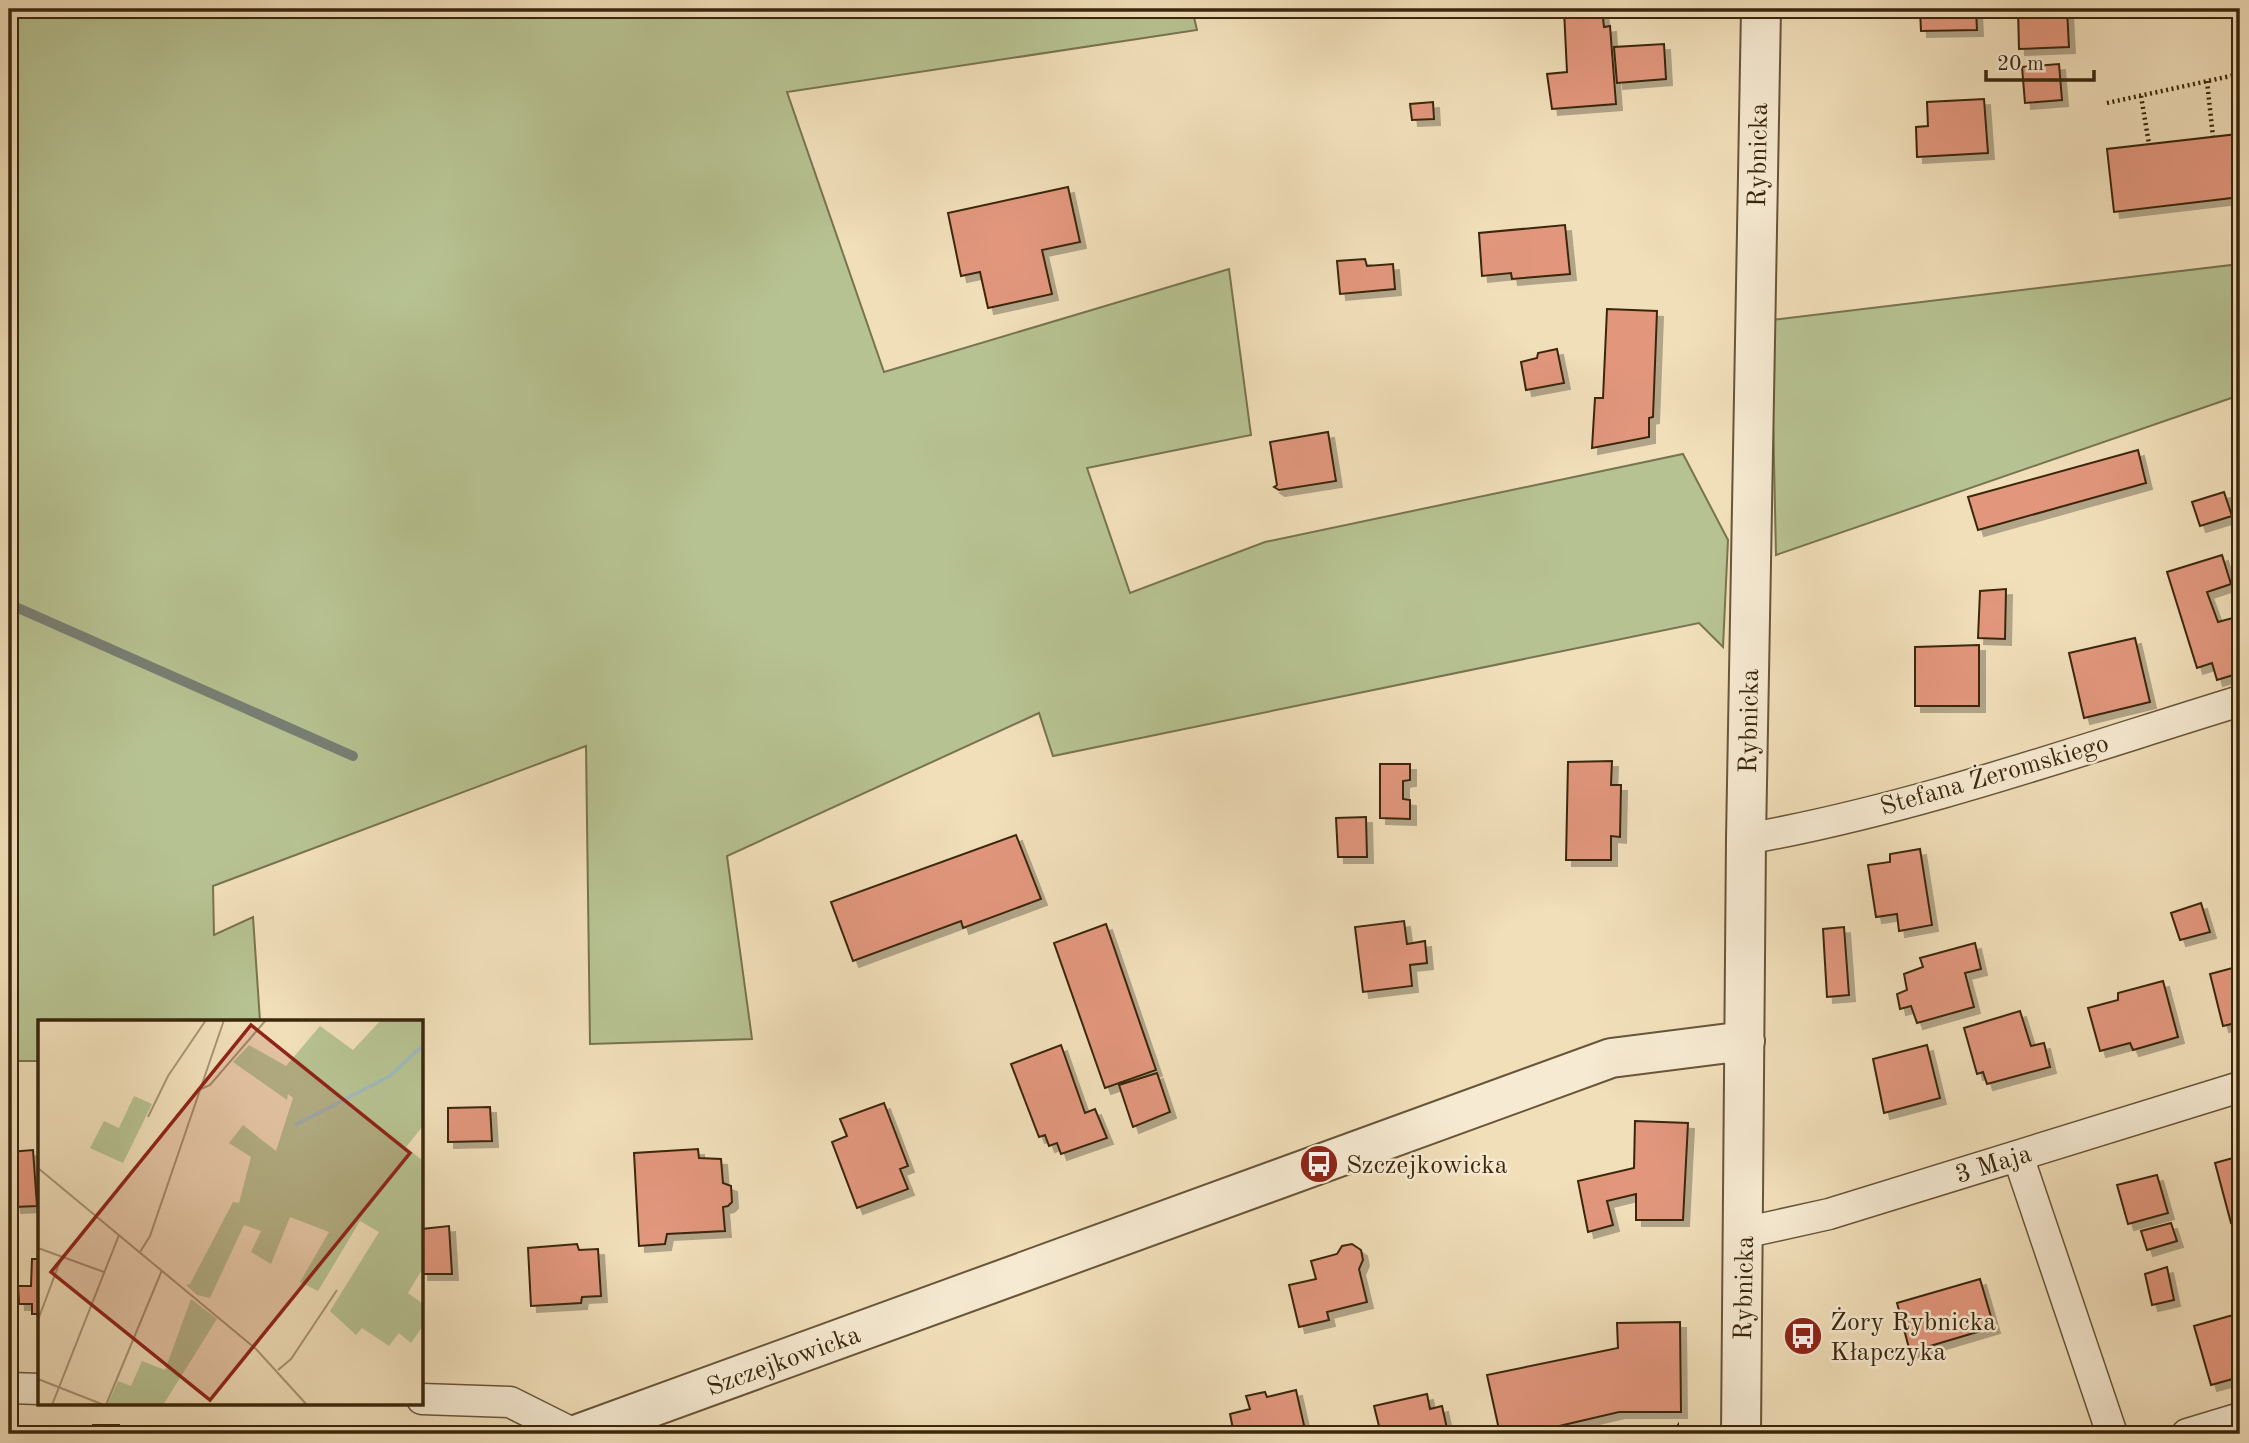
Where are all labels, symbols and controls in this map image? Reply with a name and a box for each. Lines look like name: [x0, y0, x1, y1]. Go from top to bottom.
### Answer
scale bar: [1986, 38, 2095, 82]
text: 20 m: [1997, 54, 2044, 75]
street label: Rybnicka: [1745, 102, 1773, 207]
street label: Rybnicka: [1736, 668, 1764, 773]
street label: Stefana Żeromskiego: [1876, 728, 2112, 821]
inset map: [38, 1020, 424, 1404]
street label: 3 Maja: [1952, 1141, 2035, 1189]
bus stop icon: Szczejkowicka: [1298, 1143, 1340, 1185]
place label: Szczejkowicka: [1346, 1153, 1508, 1179]
street label: Rybnicka: [1731, 1235, 1759, 1340]
place label: Żory Rybnicka Kłapczyka: [1830, 1307, 1996, 1366]
bus stop icon: Żory Rybnicka Kłapczyka: [1782, 1315, 1824, 1357]
street label: Szczejkowicka: [703, 1322, 864, 1402]

